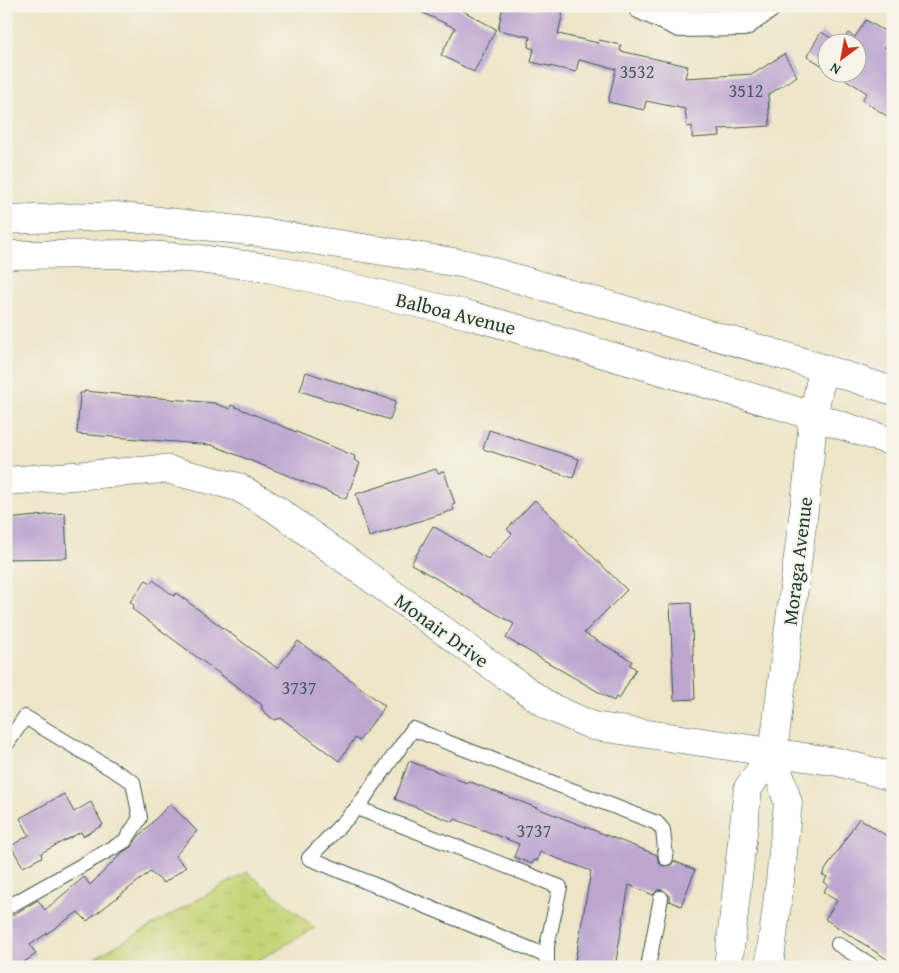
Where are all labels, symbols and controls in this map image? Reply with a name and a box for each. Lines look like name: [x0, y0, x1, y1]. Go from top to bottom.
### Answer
north arrow: [816, 32, 866, 82]
house number: 3532: [620, 58, 654, 85]
text: N: [825, 58, 844, 80]
house number: 3512: [729, 77, 763, 104]
street label: Balboa Avenue: [393, 284, 519, 342]
street label: Moraga Avenue: [775, 495, 819, 627]
street label: Monair Drive: [389, 586, 495, 674]
house number: 3737: [282, 674, 316, 701]
house number: 3737: [517, 817, 551, 844]

